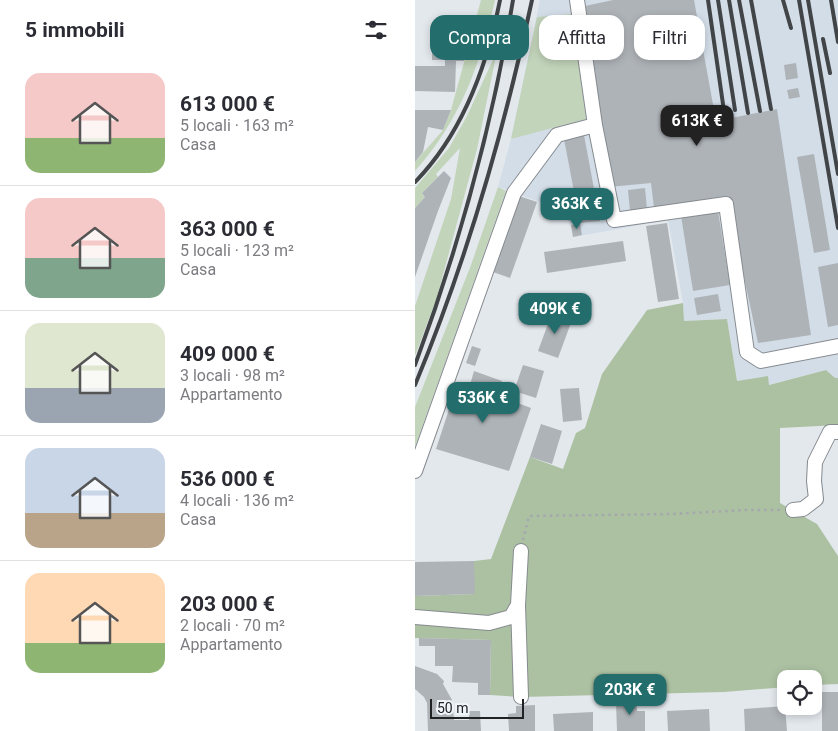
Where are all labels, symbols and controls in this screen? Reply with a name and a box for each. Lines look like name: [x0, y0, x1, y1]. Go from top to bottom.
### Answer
chip: Compra: [430, 15, 529, 60]
chip: Affitta: [539, 15, 624, 60]
chip: Filtri: [634, 15, 705, 60]
icon: filters: [362, 16, 390, 44]
text: 5 immobili: [25, 18, 125, 42]
text: 613 000 €: [180, 92, 275, 116]
icon: home: [65, 93, 125, 153]
pin: 613K €: [656, 104, 738, 147]
text: 613K €: [672, 111, 722, 130]
text: 5 locali · 163 m²: [180, 116, 294, 135]
text: Casa: [180, 135, 216, 154]
pin: 363K €: [536, 188, 618, 230]
text: 363K €: [552, 194, 602, 213]
text: 363 000 €: [180, 217, 275, 241]
icon: home: [65, 218, 125, 278]
text: 5 locali · 123 m²: [180, 241, 294, 260]
text: Casa: [180, 260, 216, 279]
pin: 409K €: [514, 292, 596, 335]
text: 409K €: [530, 299, 580, 318]
text: 409 000 €: [180, 342, 275, 366]
icon: home: [65, 343, 125, 403]
text: 3 locali · 98 m²: [180, 366, 285, 385]
pin: 536K €: [442, 382, 524, 424]
text: Appartamento: [180, 385, 282, 404]
text: 536K €: [458, 388, 508, 407]
text: 536 000 €: [180, 467, 275, 491]
icon: home: [65, 468, 125, 528]
text: 4 locali · 136 m²: [180, 491, 294, 510]
text: Casa: [180, 510, 216, 529]
text: 203 000 €: [180, 592, 275, 616]
icon: home: [65, 593, 125, 653]
text: 2 locali · 70 m²: [180, 616, 285, 635]
text: Appartamento: [180, 635, 282, 654]
map controls: [777, 670, 822, 715]
button: locate: [777, 670, 822, 715]
pin: 203K €: [589, 674, 671, 716]
text: 203K €: [605, 680, 655, 699]
scale bar: [430, 696, 524, 719]
text: 50 m: [437, 700, 469, 716]

